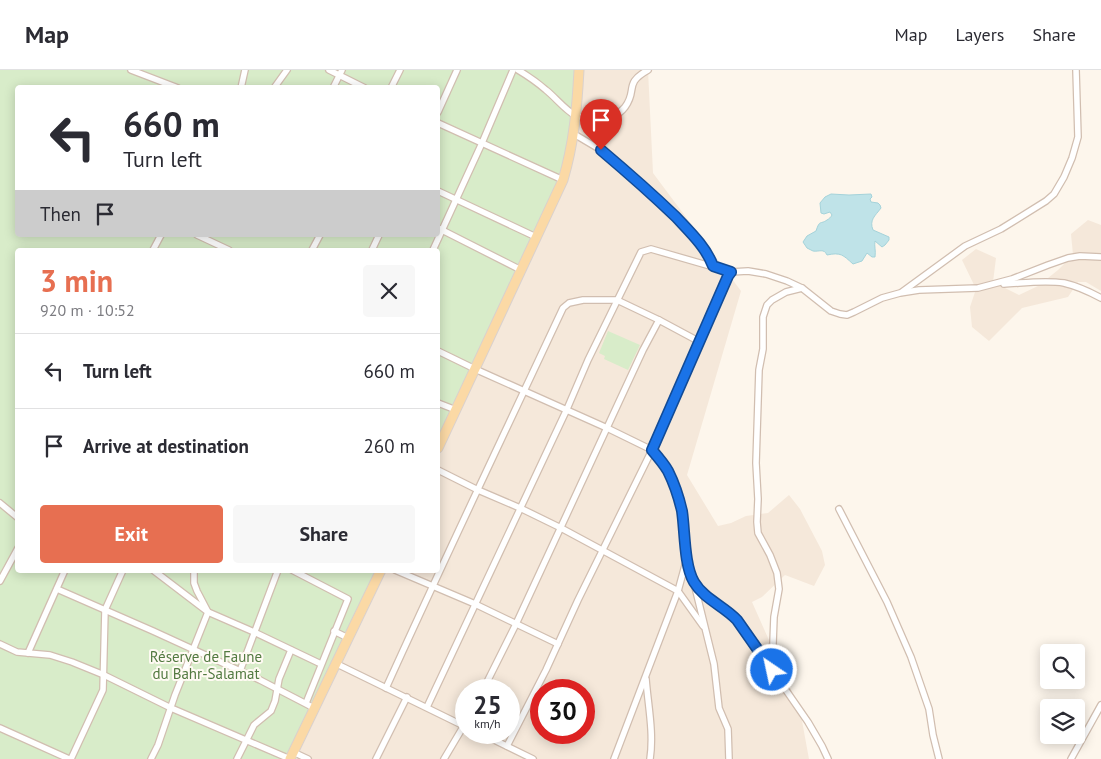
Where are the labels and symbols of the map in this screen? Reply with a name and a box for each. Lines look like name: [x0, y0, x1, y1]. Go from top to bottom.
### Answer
pin: [580, 99, 622, 150]
position arrow: [745, 643, 797, 695]
park label: Réserve de Faune du Bahr-Salamat: [150, 647, 262, 683]
speed limit sign: 30: [530, 679, 595, 744]

